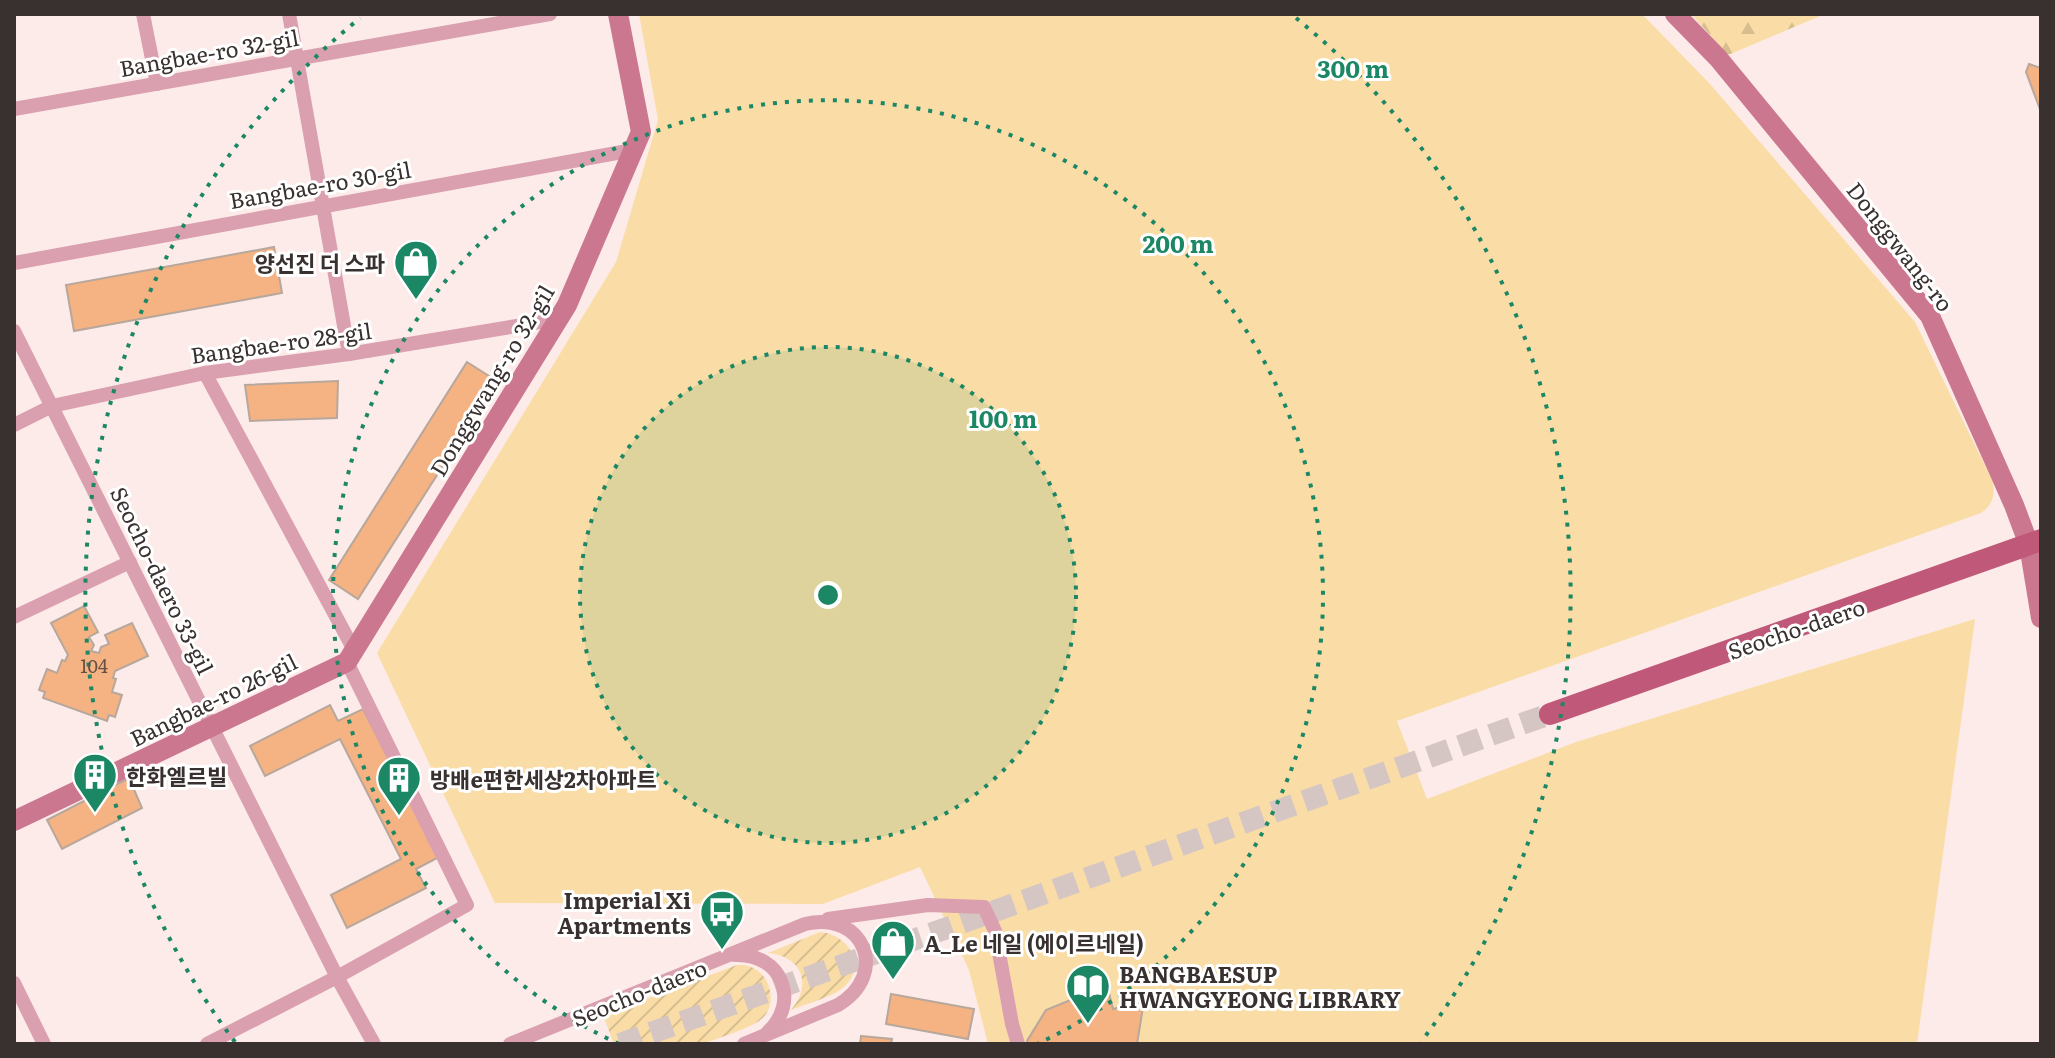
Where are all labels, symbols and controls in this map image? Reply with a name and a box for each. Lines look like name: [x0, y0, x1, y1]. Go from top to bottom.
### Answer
street label: Bangbae-ro 32-gil: [117, 20, 301, 84]
text: 300 m: [1317, 50, 1389, 85]
street label: Bangbae-ro 30-gil: [227, 152, 413, 216]
street label: Donggwang-ro: [1840, 174, 1962, 318]
text: 200 m: [1142, 225, 1214, 260]
shop icon: 양선진 더 스파: [392, 238, 440, 301]
place label: 양선진 더 스파: [255, 246, 385, 279]
street label: Donggwang-ro 32-gil: [421, 278, 561, 482]
street label: Bangbae-ro 28-gil: [188, 313, 374, 371]
text: 100 m: [969, 400, 1037, 435]
street label: Seocho-daero 33-gil: [103, 481, 223, 679]
centre of rings: [814, 581, 842, 609]
street label: Seocho-daero: [1723, 589, 1869, 667]
street label: Bangbae-ro 26-gil: [124, 644, 302, 754]
house number: 104: [80, 652, 108, 679]
building icon: 한화엘르빌: [71, 751, 119, 814]
building icon: 방배e편한세상2차아파트: [375, 754, 423, 817]
place label: 한화엘르빌: [126, 759, 227, 792]
place label: 방배e편한세상2차아파트: [430, 762, 657, 795]
place label: Imperial Xi Apartments: [557, 883, 691, 941]
bus stop icon: Imperial Xi Apartments: [698, 888, 746, 951]
shop icon: A_Le 네일 (에이르네일): [869, 918, 917, 981]
place label: A_Le 네일 (에이르네일): [924, 926, 1144, 959]
street label: Seocho-daero: [567, 950, 711, 1034]
place label: BANGBAESUP HWANGYEONG LIBRARY: [1119, 957, 1401, 1015]
library icon: BANGBAESUP HWANGYEONG LIBRARY: [1064, 962, 1112, 1025]

